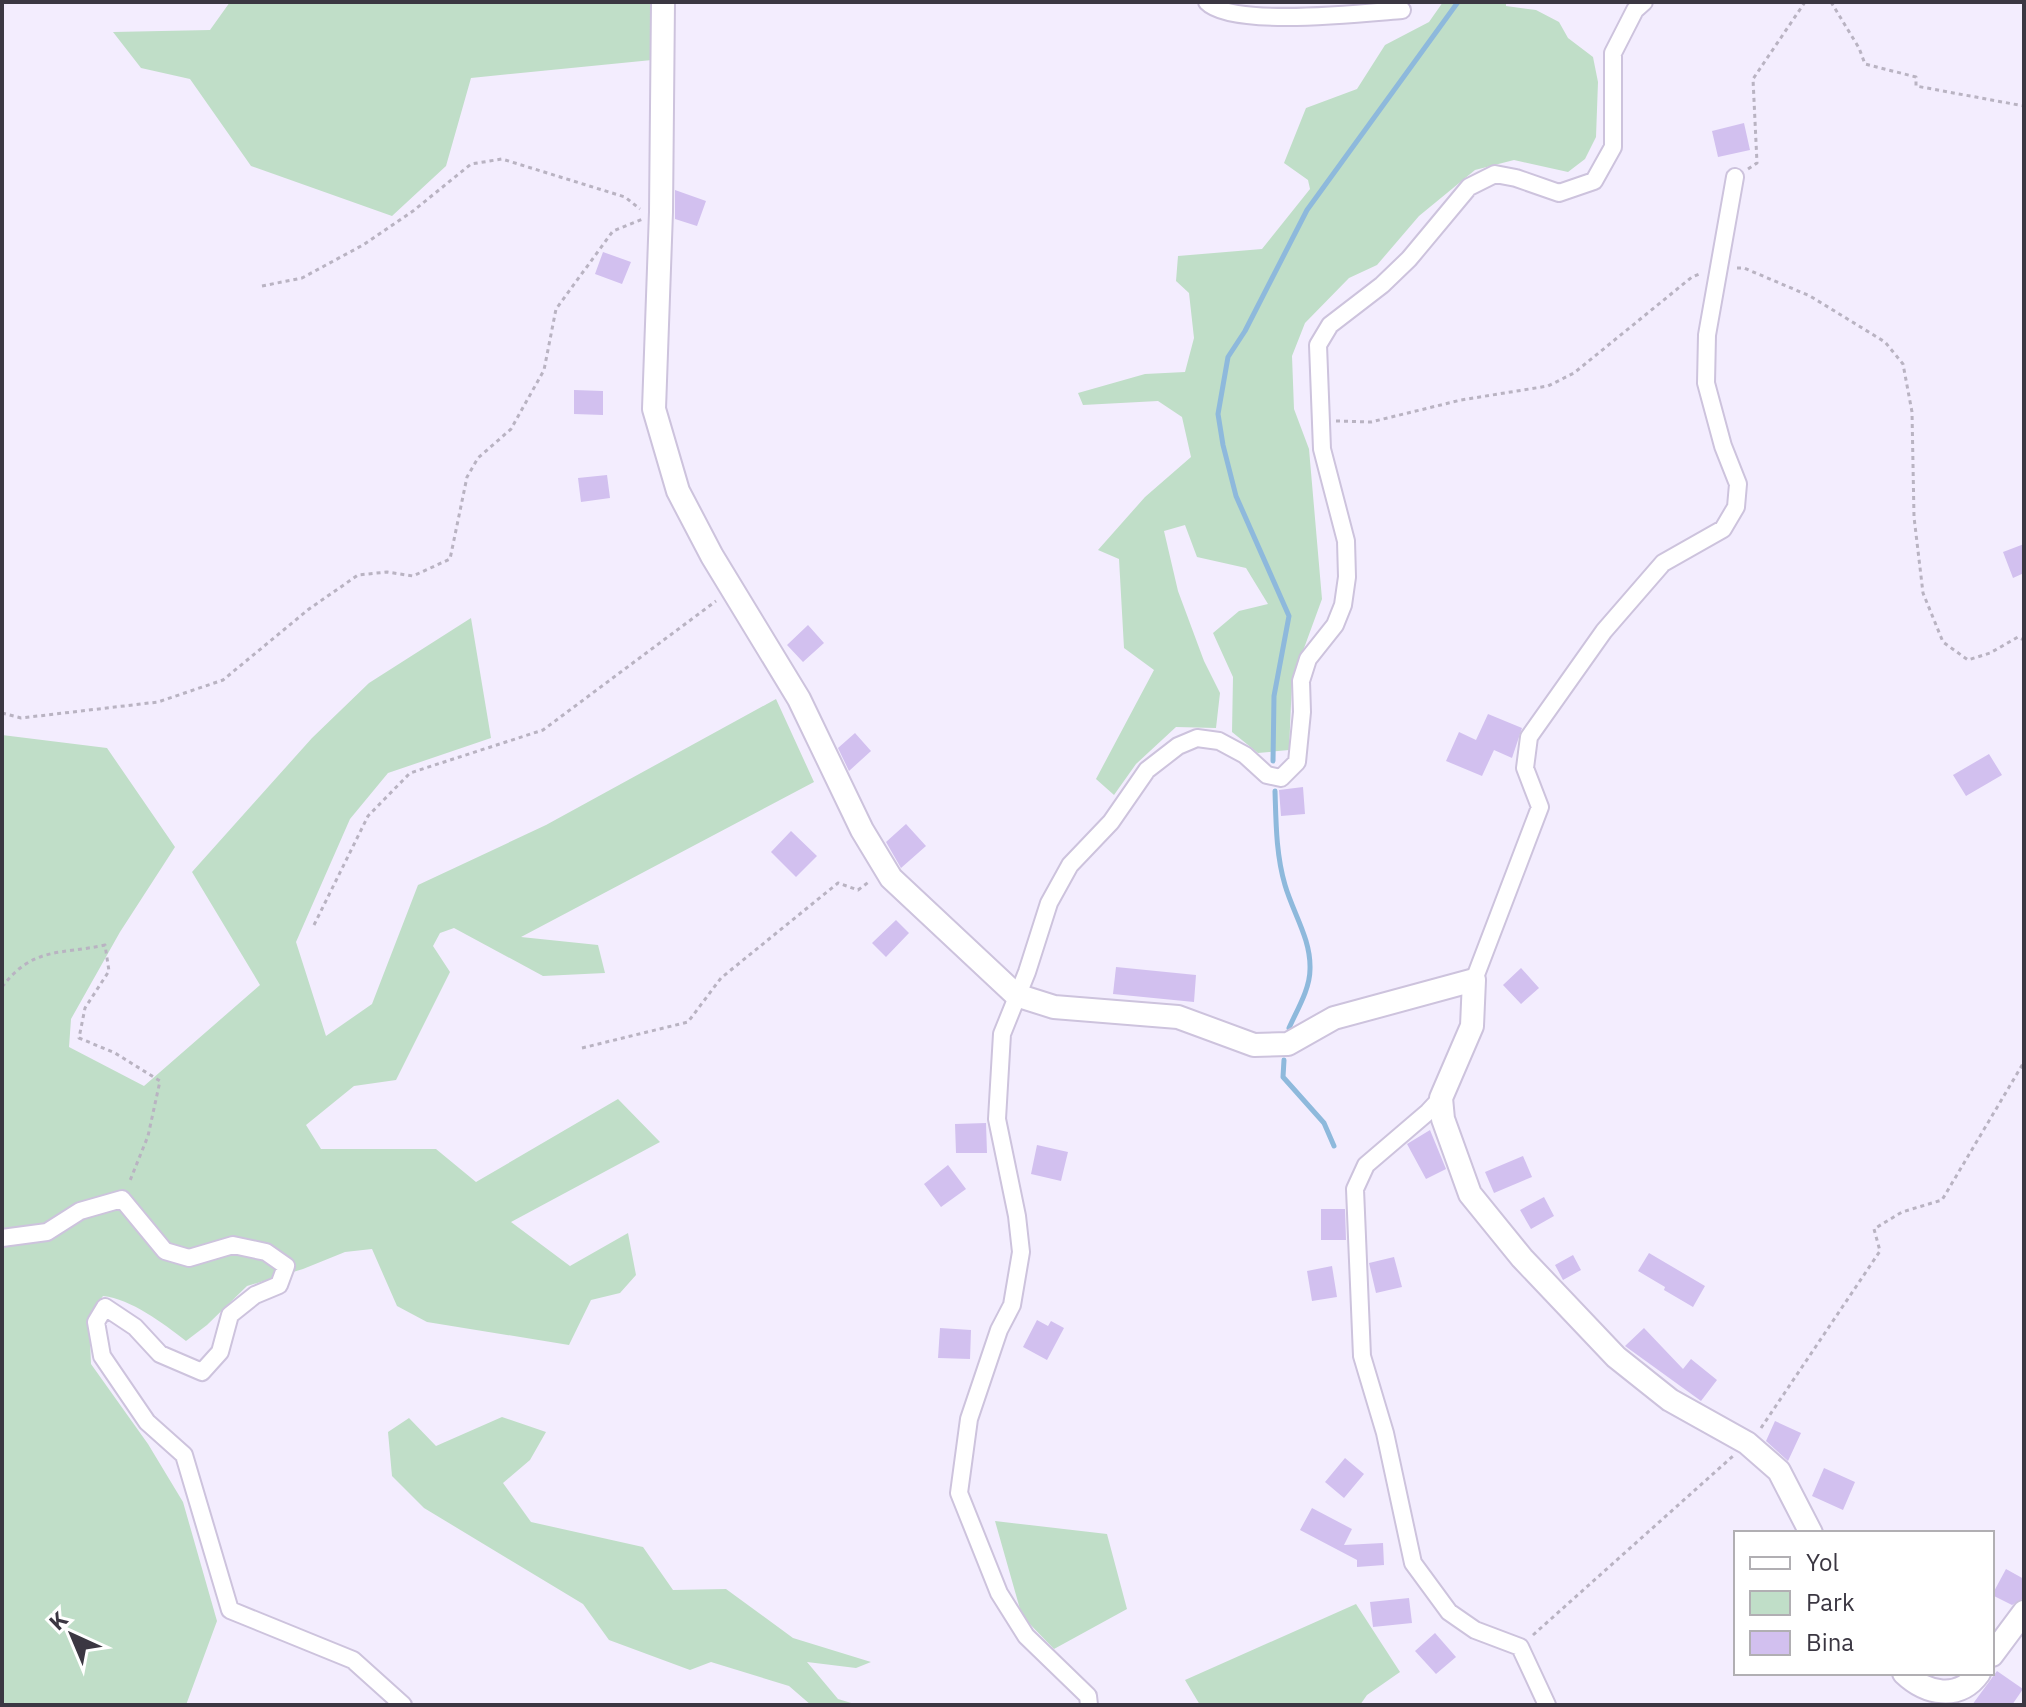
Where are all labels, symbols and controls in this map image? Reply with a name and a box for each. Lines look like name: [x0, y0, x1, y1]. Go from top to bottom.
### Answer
legend: [1734, 1531, 1994, 1675]
text: Yol: [1806, 1546, 1839, 1578]
text: Park: [1806, 1586, 1855, 1618]
north arrow: [32, 1595, 112, 1675]
text: K: [42, 1604, 74, 1636]
text: Bina: [1806, 1626, 1854, 1658]

